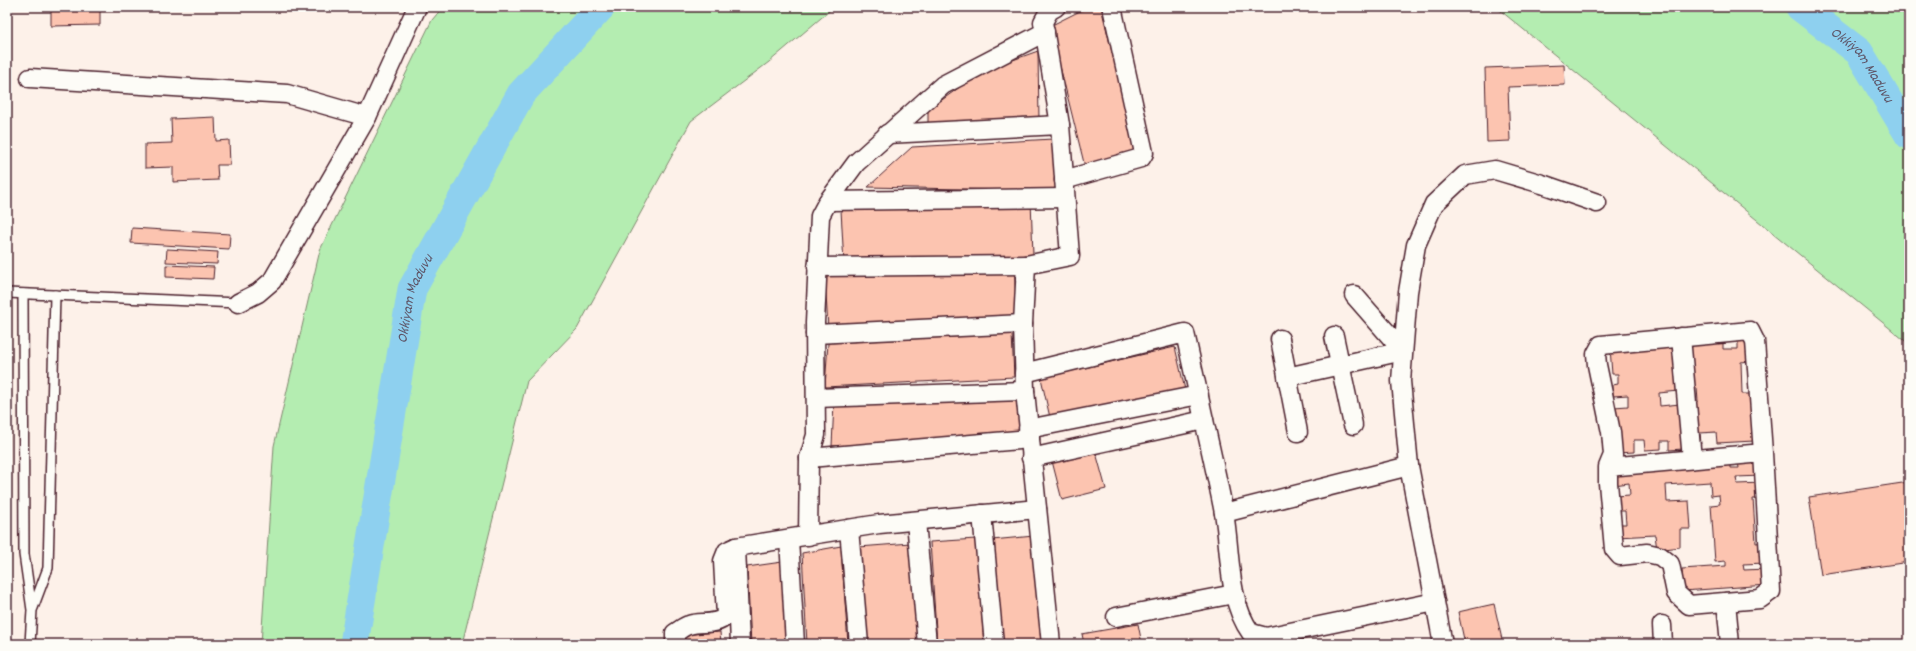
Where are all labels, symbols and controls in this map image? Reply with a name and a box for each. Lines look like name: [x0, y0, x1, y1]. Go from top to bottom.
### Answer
water label: Okkiyam Maduvu: [1825, 22, 1899, 109]
water label: Okkiyam Maduvu: [392, 249, 441, 345]

